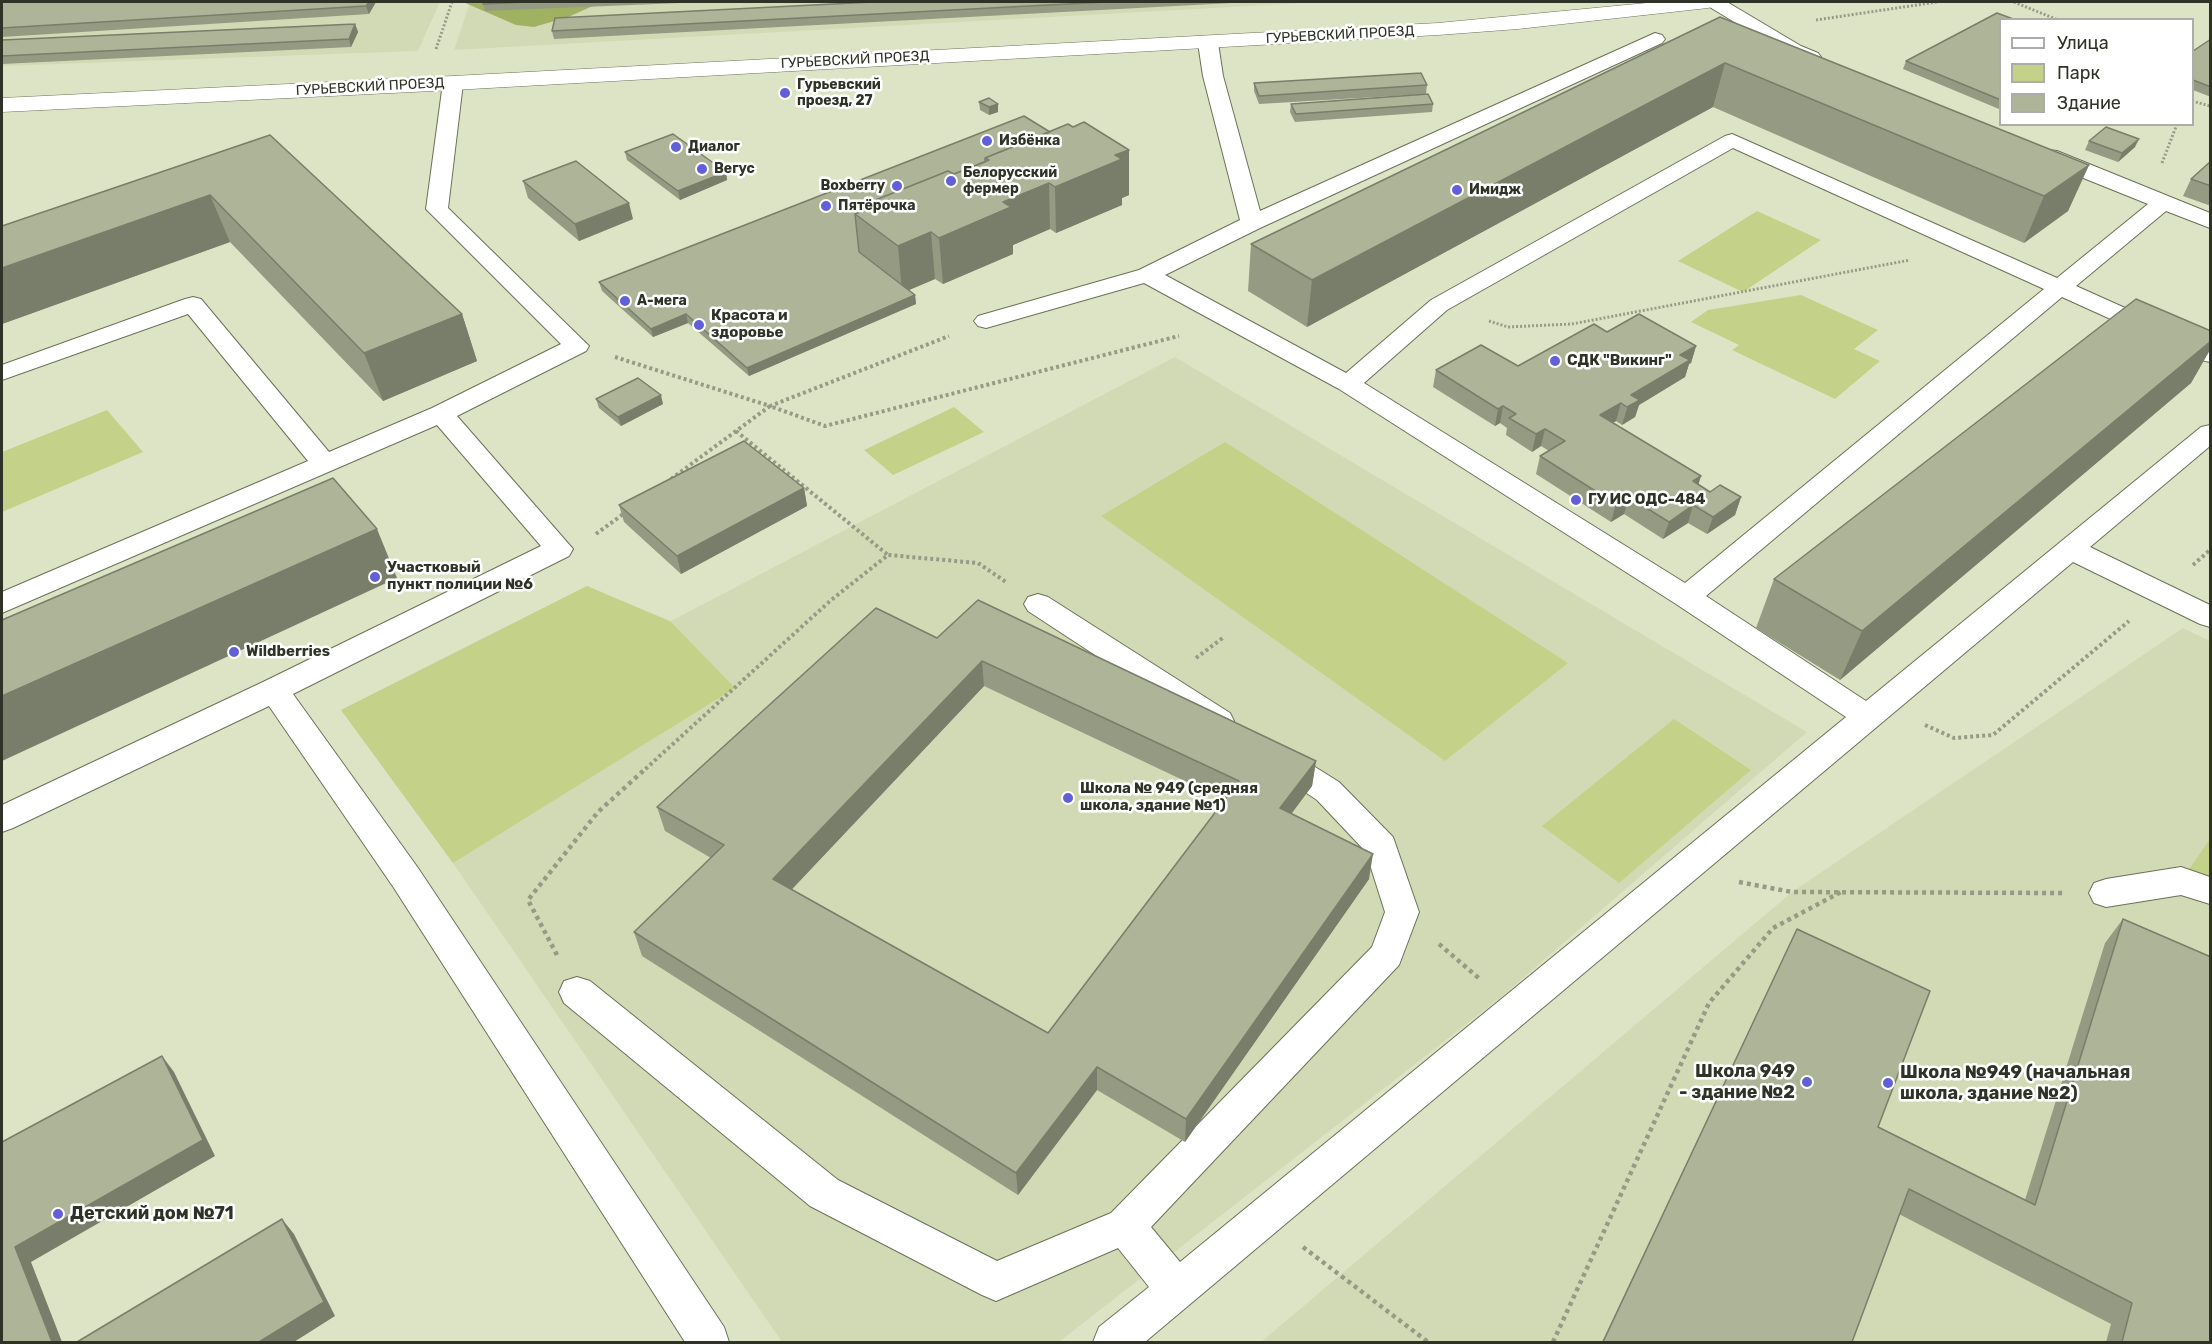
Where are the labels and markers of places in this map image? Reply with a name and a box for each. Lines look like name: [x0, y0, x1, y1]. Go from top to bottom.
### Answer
place label: Гурьевский проезд, 27: [797, 77, 881, 110]
marker: Гурьевский проезд, 27: [778, 86, 792, 100]
place label: Избёнка: [999, 133, 1060, 149]
marker: Избёнка: [980, 134, 994, 148]
place label: Диалог: [688, 139, 740, 155]
marker: Диалог: [669, 140, 683, 154]
place label: Вегус: [714, 161, 755, 177]
marker: Вегус: [695, 162, 709, 176]
place label: Белорусский фермер: [963, 165, 1057, 198]
marker: Белорусский фермер: [944, 174, 958, 188]
place label: Boxberry: [820, 178, 885, 194]
marker: Boxberry: [890, 179, 904, 193]
place label: Имидж: [1469, 182, 1521, 198]
marker: Имидж: [1450, 183, 1464, 197]
place label: Пятёрочка: [838, 198, 915, 214]
marker: Пятёрочка: [819, 199, 833, 213]
place label: А-мега: [637, 293, 687, 309]
marker: А-мега: [618, 294, 632, 308]
place label: Красота и здоровье: [711, 307, 788, 342]
marker: Красота и здоровье: [692, 318, 706, 332]
place label: СДК "Викинг": [1567, 352, 1672, 370]
marker: СДК "Викинг": [1548, 354, 1562, 368]
place label: ГУ ИС ОДС-484: [1588, 491, 1706, 509]
marker: ГУ ИС ОДС-484: [1569, 493, 1583, 507]
place label: Участковый пункт полиции №6: [387, 559, 533, 594]
marker: Участковый пункт полиции №6: [368, 570, 382, 584]
place label: Wildberries: [246, 643, 330, 661]
marker: Wildberries: [227, 645, 241, 659]
place label: Школа № 949 (средняя школа, здание №1): [1080, 780, 1258, 815]
marker: Школа № 949 (средняя школа, здание №1): [1061, 791, 1075, 805]
place label: Школа 949 - здание №2: [1679, 1061, 1795, 1104]
place label: Школа №949 (начальная школа, здание №2): [1900, 1062, 2130, 1104]
marker: Школа 949 - здание №2: [1800, 1075, 1814, 1089]
marker: Школа №949 (начальная школа, здание №2): [1881, 1076, 1895, 1090]
place label: Детский дом №71: [70, 1203, 234, 1225]
marker: Детский дом №71: [51, 1207, 65, 1221]

